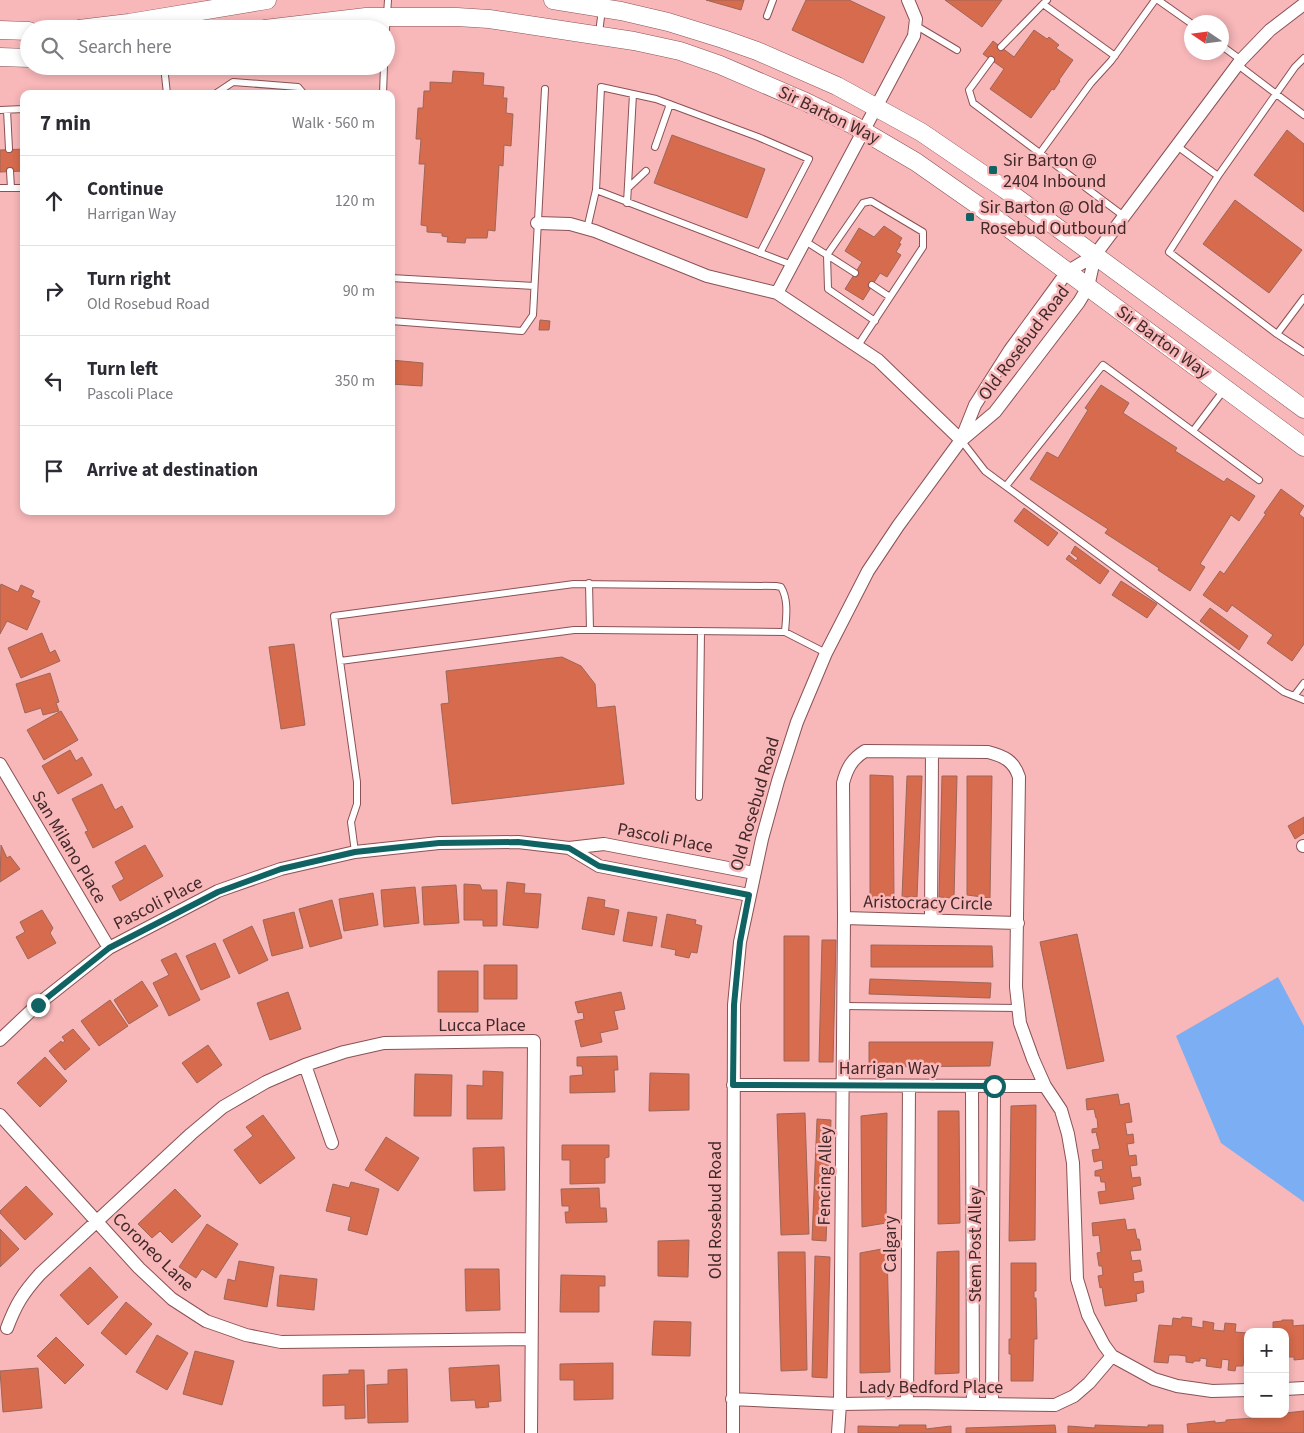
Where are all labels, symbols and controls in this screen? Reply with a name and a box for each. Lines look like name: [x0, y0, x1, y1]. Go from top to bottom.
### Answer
north arrow: [1184, 15, 1229, 60]
search box: [20, 20, 395, 75]
icon: search: [38, 34, 66, 62]
text: Search here: [78, 34, 172, 61]
street label: Sir Barton Way: [774, 80, 885, 151]
text: 7 min: [40, 108, 91, 138]
text: Walk · 560 m: [292, 112, 375, 134]
place label: Sir Barton @ 2404 Inbound: [1003, 148, 1106, 194]
marker: Sir Barton @ 2404 Inbound: [987, 164, 999, 176]
text: Continue: [87, 176, 164, 203]
icon: ahead: [40, 187, 68, 215]
text: 120 m: [335, 190, 375, 212]
place label: Sir Barton @ Old Rosebud Outbound: [980, 195, 1127, 241]
text: Harrigan Way: [87, 203, 176, 225]
marker: Sir Barton @ Old Rosebud Outbound: [964, 211, 976, 223]
text: Turn right: [87, 266, 171, 293]
icon: right: [40, 277, 68, 305]
text: 90 m: [343, 280, 375, 302]
street label: Old Rosebud Road: [972, 280, 1076, 406]
text: Old Rosebud Road: [87, 293, 210, 315]
street label: Sir Barton Way: [1111, 300, 1215, 385]
text: Turn left: [87, 356, 158, 383]
icon: left: [40, 367, 68, 395]
text: 350 m: [335, 370, 375, 392]
text: Pascoli Place: [87, 383, 173, 405]
icon: arrive: [40, 457, 68, 485]
text: Arrive at destination: [87, 457, 258, 484]
street label: Old Rosebud Road: [724, 734, 786, 874]
street label: San Milano Place: [26, 786, 112, 908]
street label: Pascoli Place: [615, 816, 715, 860]
street label: Pascoli Place: [109, 870, 207, 936]
street label: Aristocracy Circle: [863, 889, 993, 917]
route end: [27, 994, 50, 1017]
street label: Lucca Place: [438, 1013, 526, 1038]
street label: Harrigan Way: [839, 1056, 940, 1081]
route start: [983, 1075, 1006, 1098]
street label: Fencing Alley: [812, 1126, 838, 1226]
street label: Old Rosebud Road: [703, 1141, 728, 1279]
street label: Stem Post Alley: [963, 1187, 988, 1303]
street label: Coroneo Lane: [107, 1207, 199, 1297]
street label: Calgary: [878, 1215, 903, 1272]
map controls: [1244, 1328, 1289, 1418]
button: +: [1244, 1328, 1289, 1373]
button: −: [1244, 1373, 1289, 1418]
street label: Lady Bedford Place: [859, 1375, 1003, 1400]

